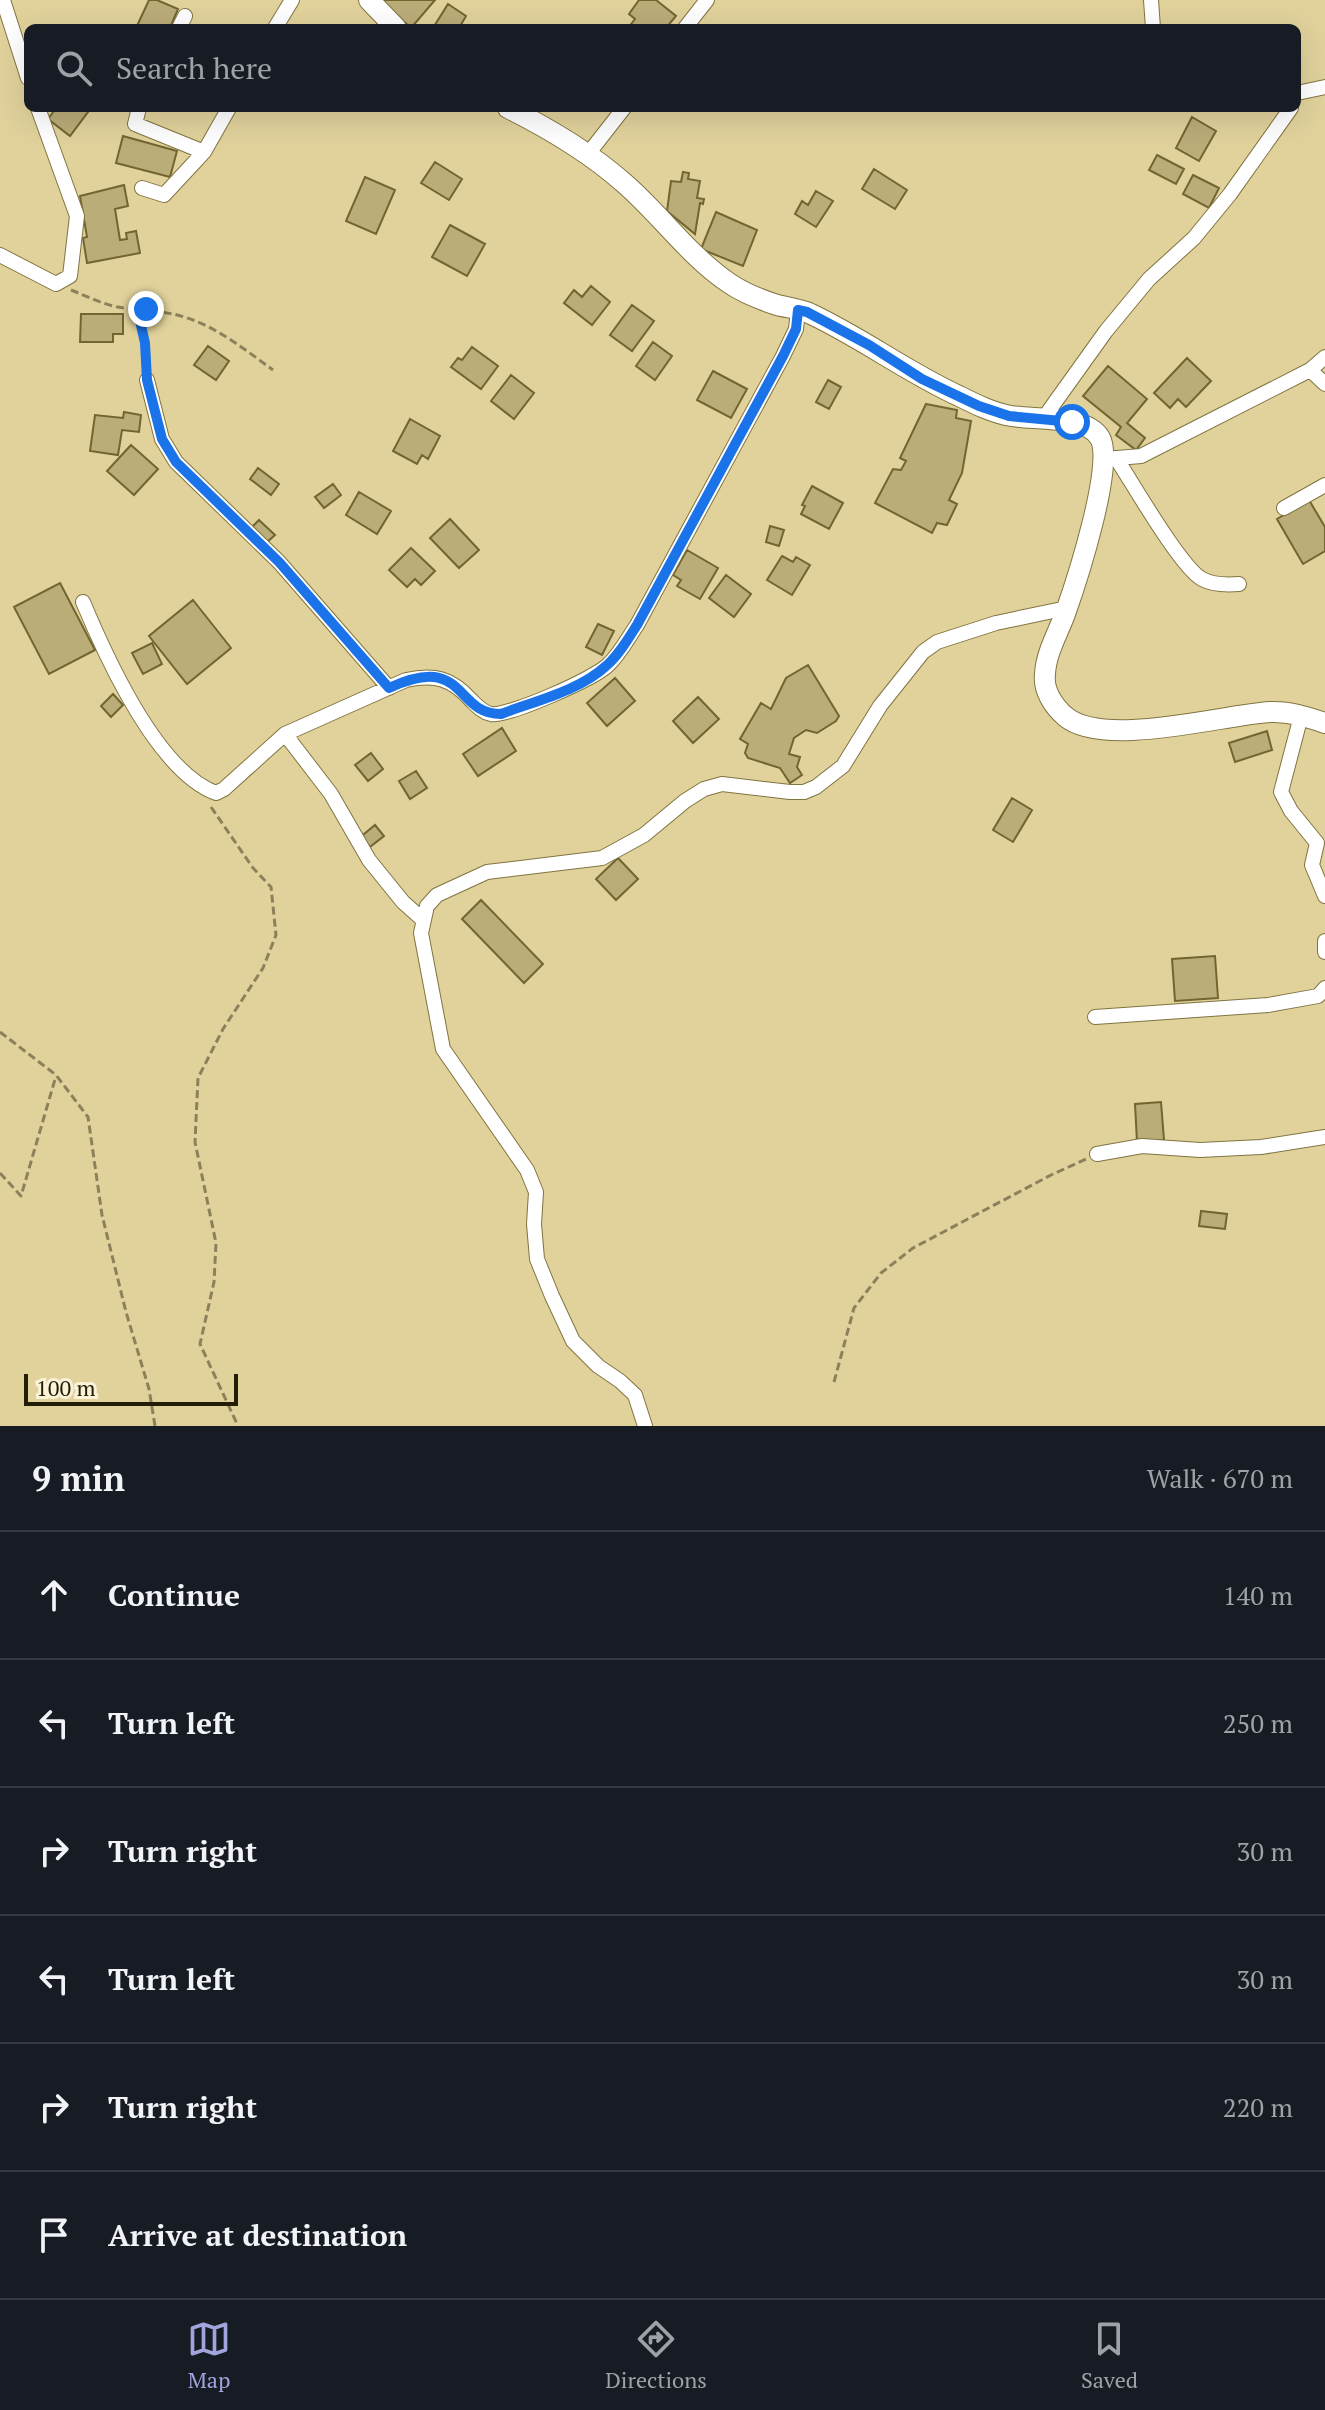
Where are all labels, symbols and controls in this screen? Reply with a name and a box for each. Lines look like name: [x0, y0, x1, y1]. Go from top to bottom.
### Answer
search box: [24, 24, 1301, 112]
icon: search: [52, 46, 96, 90]
text: Search here: [116, 48, 272, 88]
route end: [128, 291, 164, 327]
route start: [1054, 404, 1090, 440]
scale bar: [24, 1370, 238, 1406]
text: 100 m: [36, 1373, 96, 1402]
text: 9 min: [32, 1456, 125, 1501]
text: Walk · 670 m: [1147, 1461, 1293, 1495]
icon: ahead: [32, 1573, 76, 1617]
text: Continue: [108, 1575, 240, 1615]
text: 140 m: [1223, 1578, 1293, 1612]
icon: left: [32, 1701, 76, 1745]
text: Turn left: [108, 1703, 235, 1743]
text: 250 m: [1223, 1706, 1293, 1740]
icon: right: [32, 1829, 76, 1873]
text: Turn right: [108, 1831, 257, 1871]
text: 30 m: [1237, 1834, 1293, 1868]
icon: left: [32, 1957, 76, 2001]
text: Turn left: [108, 1959, 235, 1999]
text: 30 m: [1237, 1962, 1293, 1996]
icon: right: [32, 2085, 76, 2129]
text: Turn right: [108, 2087, 257, 2127]
text: 220 m: [1223, 2090, 1293, 2124]
icon: arrive: [32, 2213, 76, 2257]
text: Arrive at destination: [108, 2215, 407, 2255]
tab: Map: [187, 2317, 231, 2394]
tab: Directions: [605, 2317, 707, 2394]
tab: Saved: [1081, 2317, 1138, 2394]

